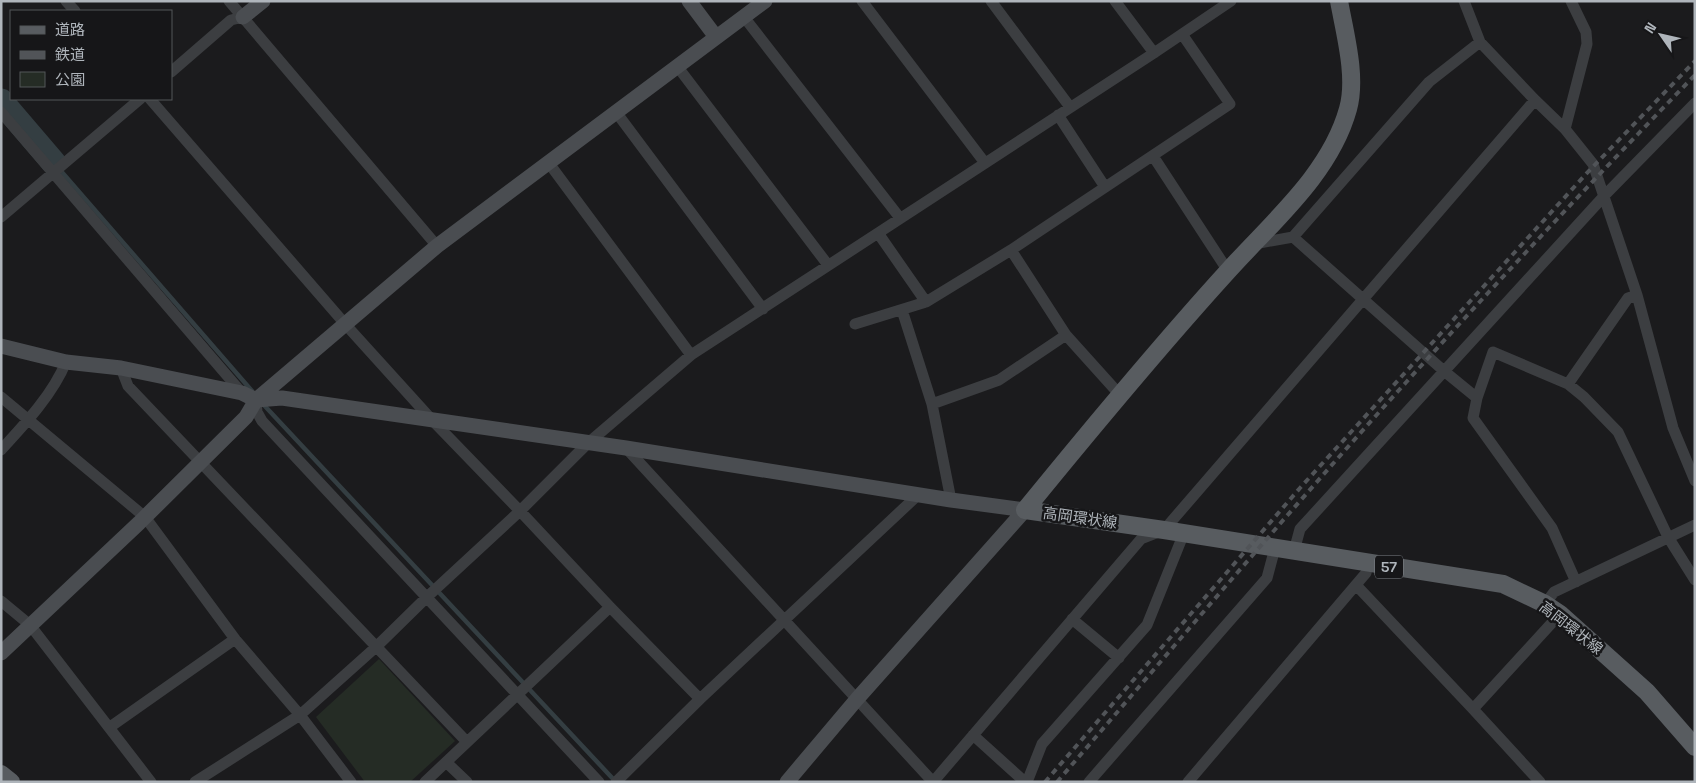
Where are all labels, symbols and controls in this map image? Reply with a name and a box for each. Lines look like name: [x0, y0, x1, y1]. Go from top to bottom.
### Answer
legend: [10, 10, 172, 100]
north arrow: [1636, 10, 1686, 60]
text: N: [1640, 19, 1660, 37]
text: 道路: [55, 20, 85, 39]
text: 鉄道: [55, 45, 85, 64]
text: 公園: [55, 70, 85, 89]
street label: 高岡環状線: [1042, 503, 1119, 532]
road number: 57: [1375, 556, 1403, 578]
street label: 高岡環状線: [1536, 597, 1607, 658]

